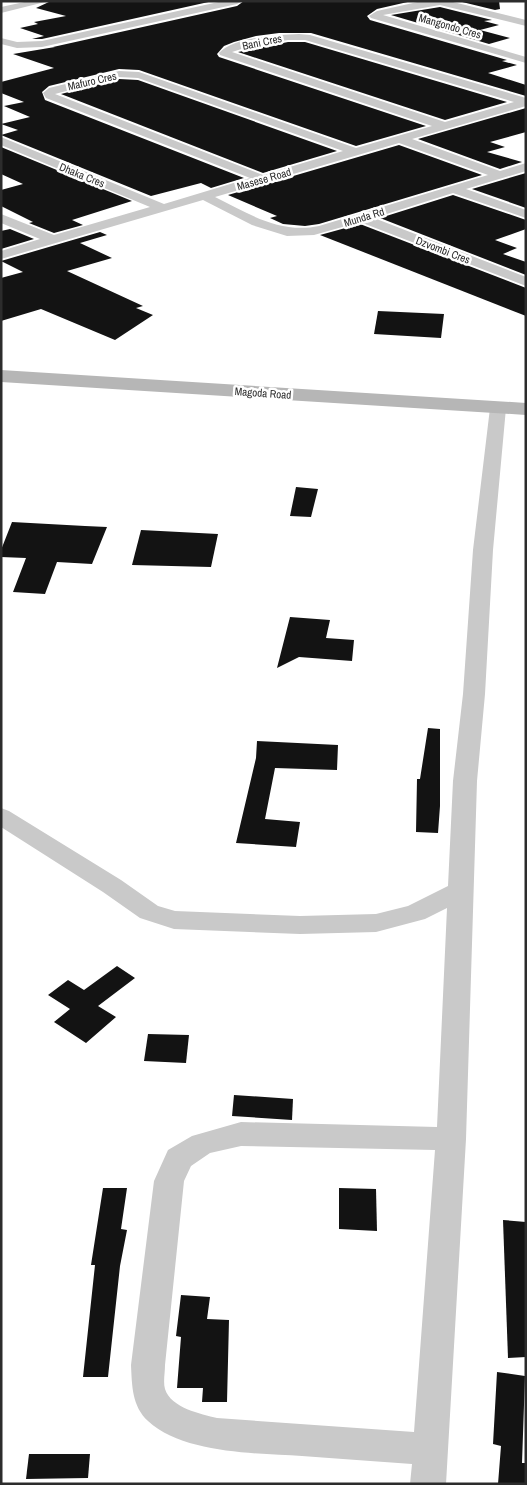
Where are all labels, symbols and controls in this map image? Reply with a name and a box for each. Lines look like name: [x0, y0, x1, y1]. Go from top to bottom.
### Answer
street label: Mangondo Cres: [417, 10, 483, 42]
street label: Bani Cres: [241, 31, 284, 53]
street label: Mafuro Cres: [66, 68, 118, 93]
street label: Dhaka Cres: [57, 160, 107, 191]
street label: Masese Road: [235, 165, 293, 193]
street label: Munda Rd: [342, 204, 386, 230]
street label: Dzvombi Cres: [414, 233, 473, 267]
street label: Magoda Road: [234, 384, 292, 402]

